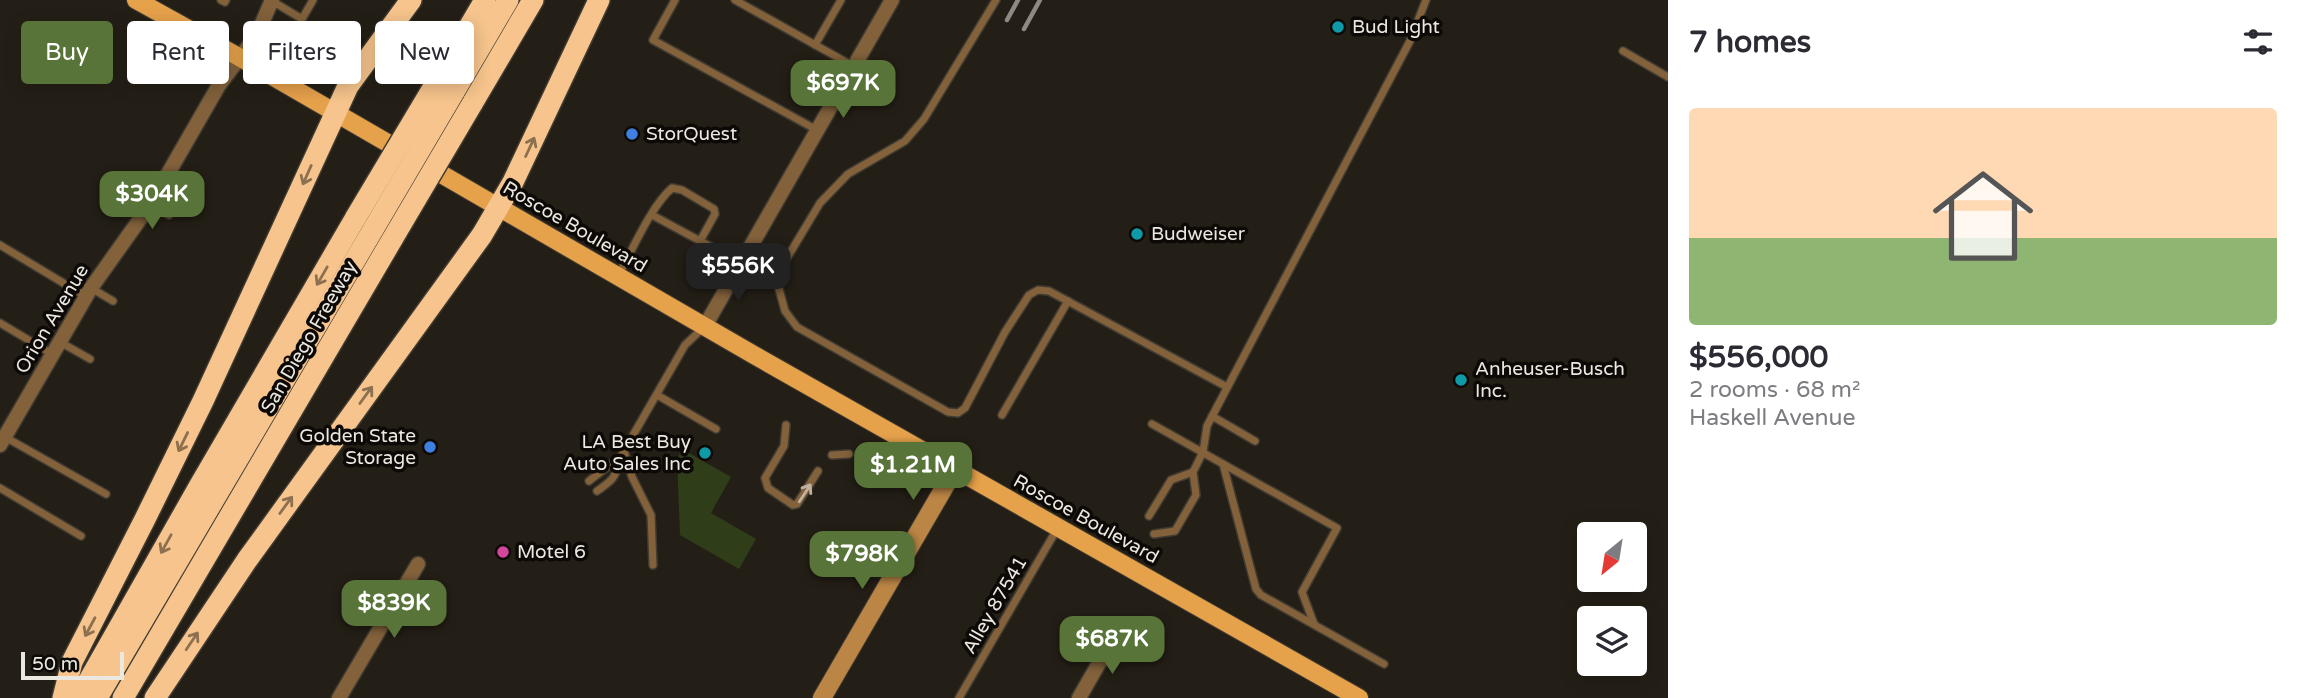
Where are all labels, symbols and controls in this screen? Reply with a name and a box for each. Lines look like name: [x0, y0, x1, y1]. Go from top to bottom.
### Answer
place label: Bud Light: [1352, 16, 1440, 38]
marker: Bud Light: [1330, 19, 1346, 35]
chip: Buy: [21, 21, 113, 84]
chip: Rent: [127, 21, 229, 84]
chip: Filters: [243, 21, 361, 84]
chip: New: [375, 21, 474, 84]
icon: filters: [2239, 23, 2277, 61]
text: 7 homes: [1689, 24, 1811, 61]
pin: $697K: [794, 60, 892, 120]
text: $697K: [807, 69, 879, 97]
place label: StorQuest: [646, 123, 737, 145]
marker: StorQuest: [624, 126, 640, 142]
one-way arrow: [524, 137, 537, 158]
icon: home: [1920, 153, 2046, 279]
one-way arrow: [300, 164, 313, 185]
pin: $304K: [103, 172, 201, 231]
street label: Roscoe Boulevard: [499, 177, 651, 277]
text: $304K: [116, 180, 188, 208]
place label: Budweiser: [1151, 223, 1246, 245]
marker: Budweiser: [1129, 226, 1145, 242]
pin: $556K: [689, 244, 787, 303]
text: $556K: [702, 252, 774, 280]
street label: San Diego Freeway: [256, 257, 362, 417]
street label: Orion Avenue: [11, 260, 93, 378]
one-way arrow: [315, 266, 329, 286]
text: $556,000: [1689, 339, 1828, 376]
place label: Anheuser-Busch Inc.: [1475, 358, 1625, 402]
marker: Anheuser-Busch Inc.: [1453, 372, 1469, 388]
text: 2 rooms · 68 m²: [1689, 376, 1860, 404]
one-way arrow: [359, 386, 373, 405]
text: Haskell Avenue: [1689, 404, 1855, 432]
place label: Golden State Storage: [299, 425, 416, 469]
one-way arrow: [175, 431, 189, 452]
place label: LA Best Buy Auto Sales Inc: [563, 431, 691, 475]
marker: Golden State Storage: [422, 439, 438, 455]
pin: $1.21M: [856, 442, 970, 502]
marker: LA Best Buy Auto Sales Inc: [697, 445, 713, 461]
text: $1.21M: [870, 451, 956, 479]
street label: Roscoe Boulevard: [1010, 470, 1162, 568]
one-way arrow: [798, 484, 812, 503]
one-way arrow: [279, 496, 293, 515]
north arrow: [1577, 522, 1647, 592]
map controls: [1577, 522, 1647, 676]
pin: $798K: [813, 532, 911, 591]
one-way arrow: [159, 534, 173, 554]
text: $798K: [826, 540, 898, 568]
place label: Motel 6: [517, 541, 586, 563]
marker: Motel 6: [495, 544, 511, 560]
street label: Alley 87541: [958, 552, 1032, 658]
pin: $839K: [345, 580, 443, 640]
text: $839K: [358, 589, 430, 617]
button: layers: [1577, 606, 1647, 676]
one-way arrow: [83, 616, 96, 637]
pin: $687K: [1063, 616, 1161, 676]
text: $687K: [1076, 625, 1148, 653]
one-way arrow: [185, 632, 200, 651]
scale bar: [21, 649, 124, 681]
text: 50 m: [32, 653, 78, 675]

